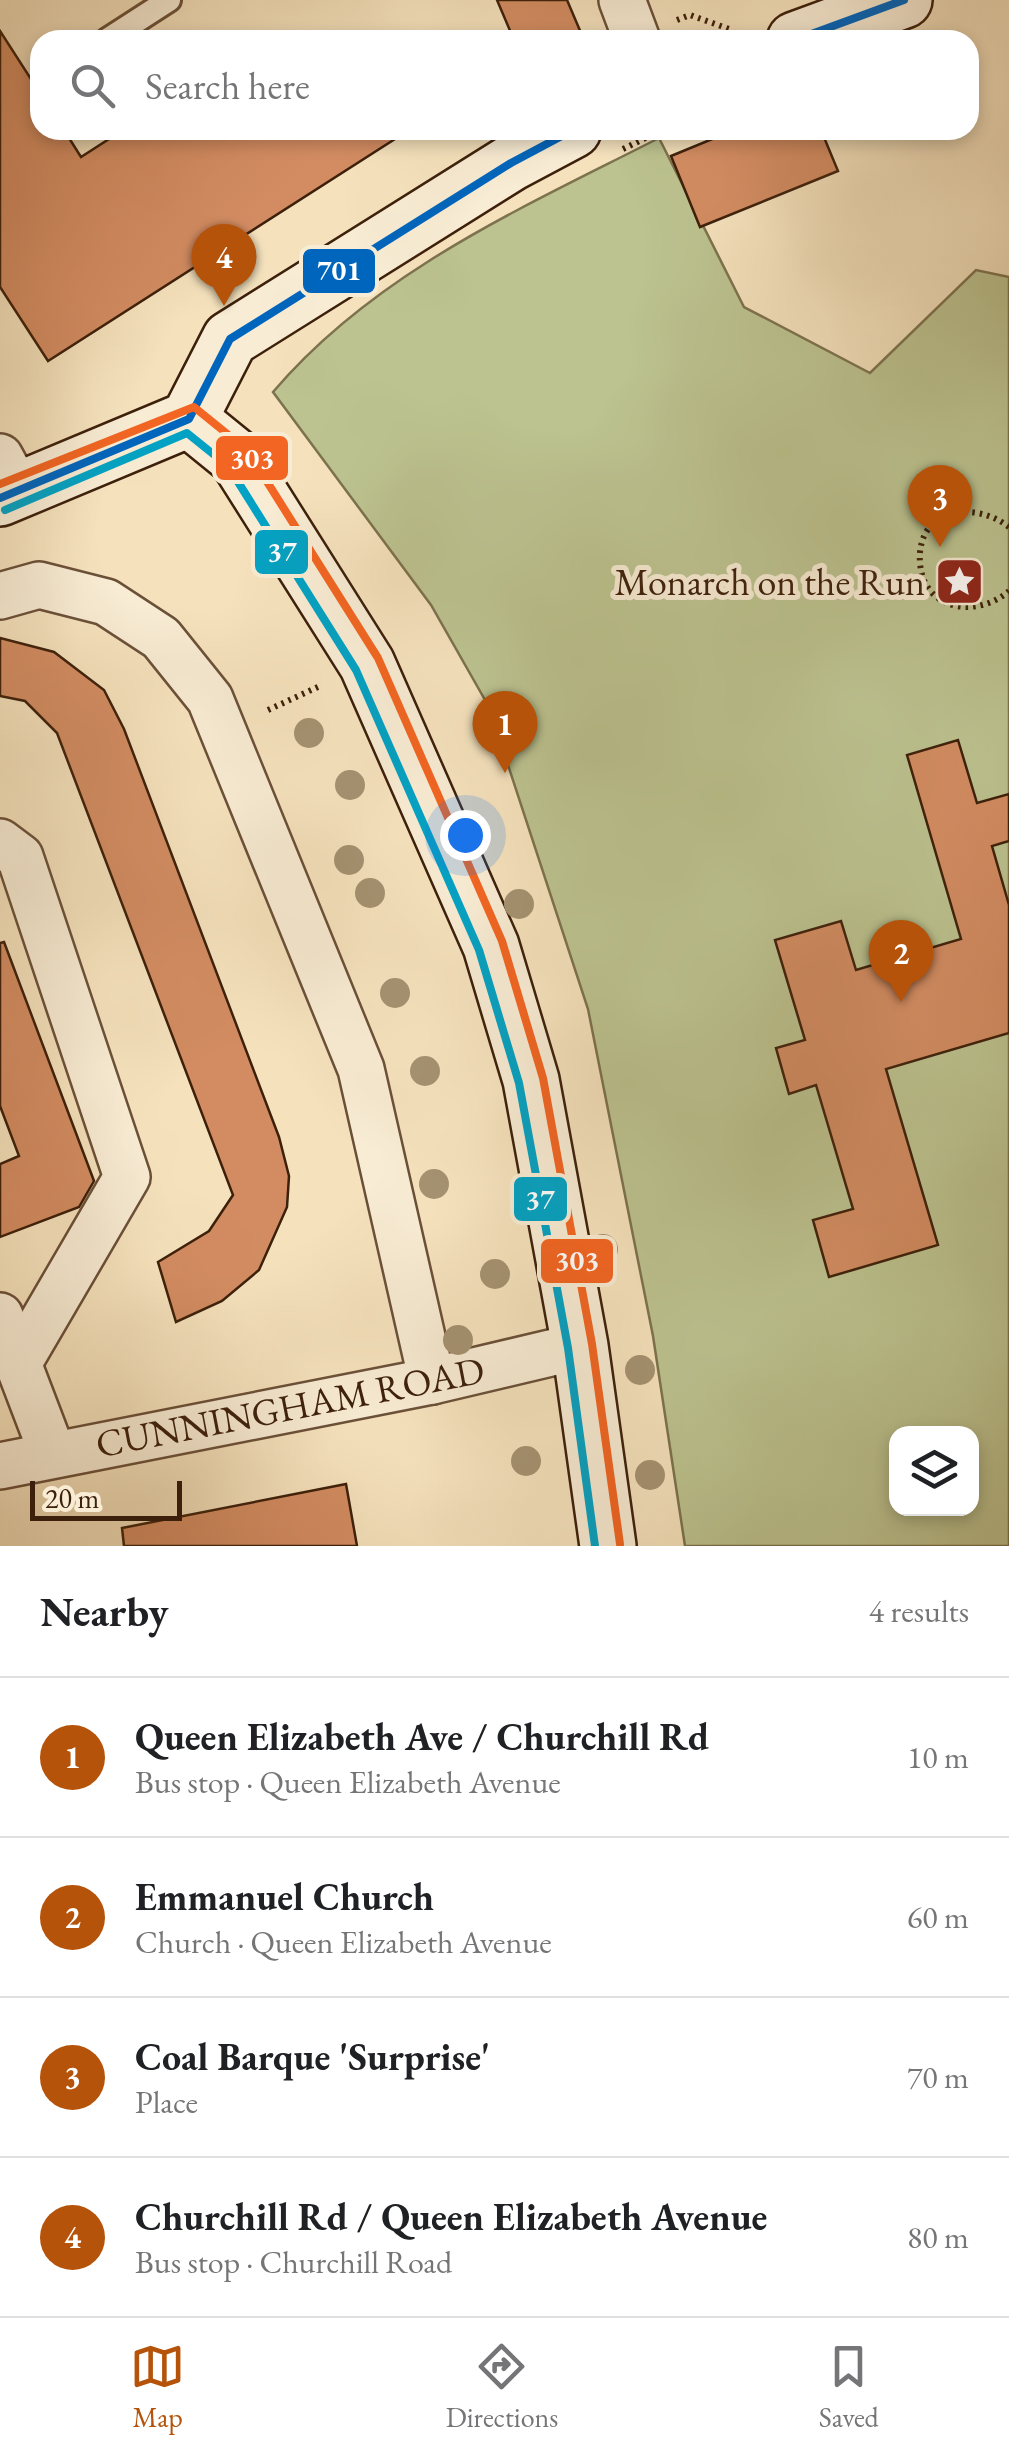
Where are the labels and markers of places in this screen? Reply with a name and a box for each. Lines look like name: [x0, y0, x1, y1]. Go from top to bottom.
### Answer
pin: 4: [192, 224, 256, 306]
pin: 3: [908, 464, 972, 547]
place icon: Monarch on the Run: [934, 556, 986, 608]
place label: Monarch on the Run: [615, 557, 925, 606]
pin: 1: [472, 690, 538, 773]
pin: 2: [868, 920, 934, 1002]

